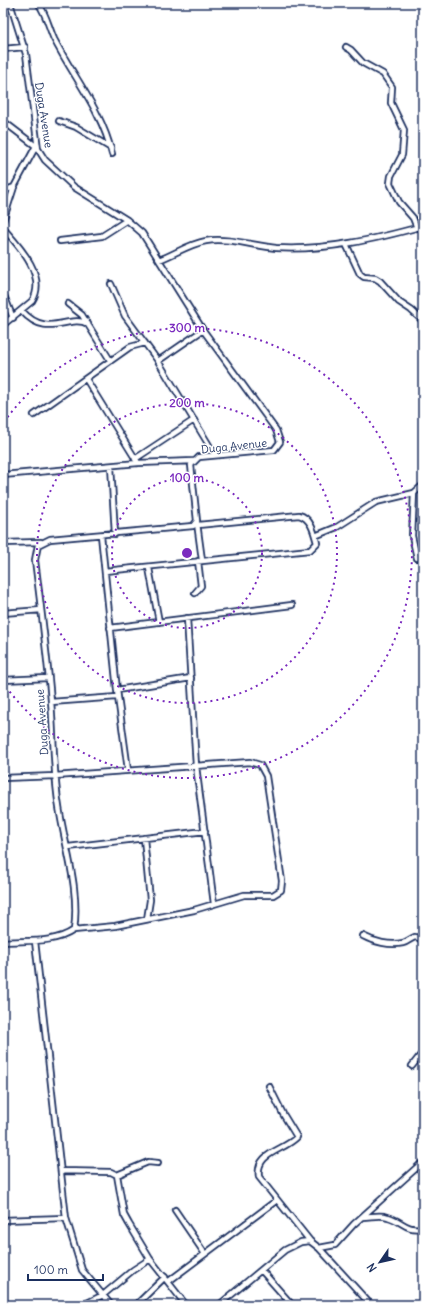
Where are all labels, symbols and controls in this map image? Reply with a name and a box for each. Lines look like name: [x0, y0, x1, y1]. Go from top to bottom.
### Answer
street label: Duga Avenue: [32, 81, 56, 149]
text: 300 m: [169, 320, 205, 335]
text: 200 m: [169, 395, 205, 410]
street label: Duga Avenue: [200, 436, 268, 456]
text: 100 m: [170, 470, 204, 485]
centre of rings: [180, 546, 194, 560]
street label: Duga Avenue: [33, 688, 51, 755]
north arrow: [360, 1242, 400, 1282]
scale bar: [28, 1256, 103, 1282]
text: N: [364, 1261, 380, 1275]
text: 100 m: [34, 1262, 68, 1277]

